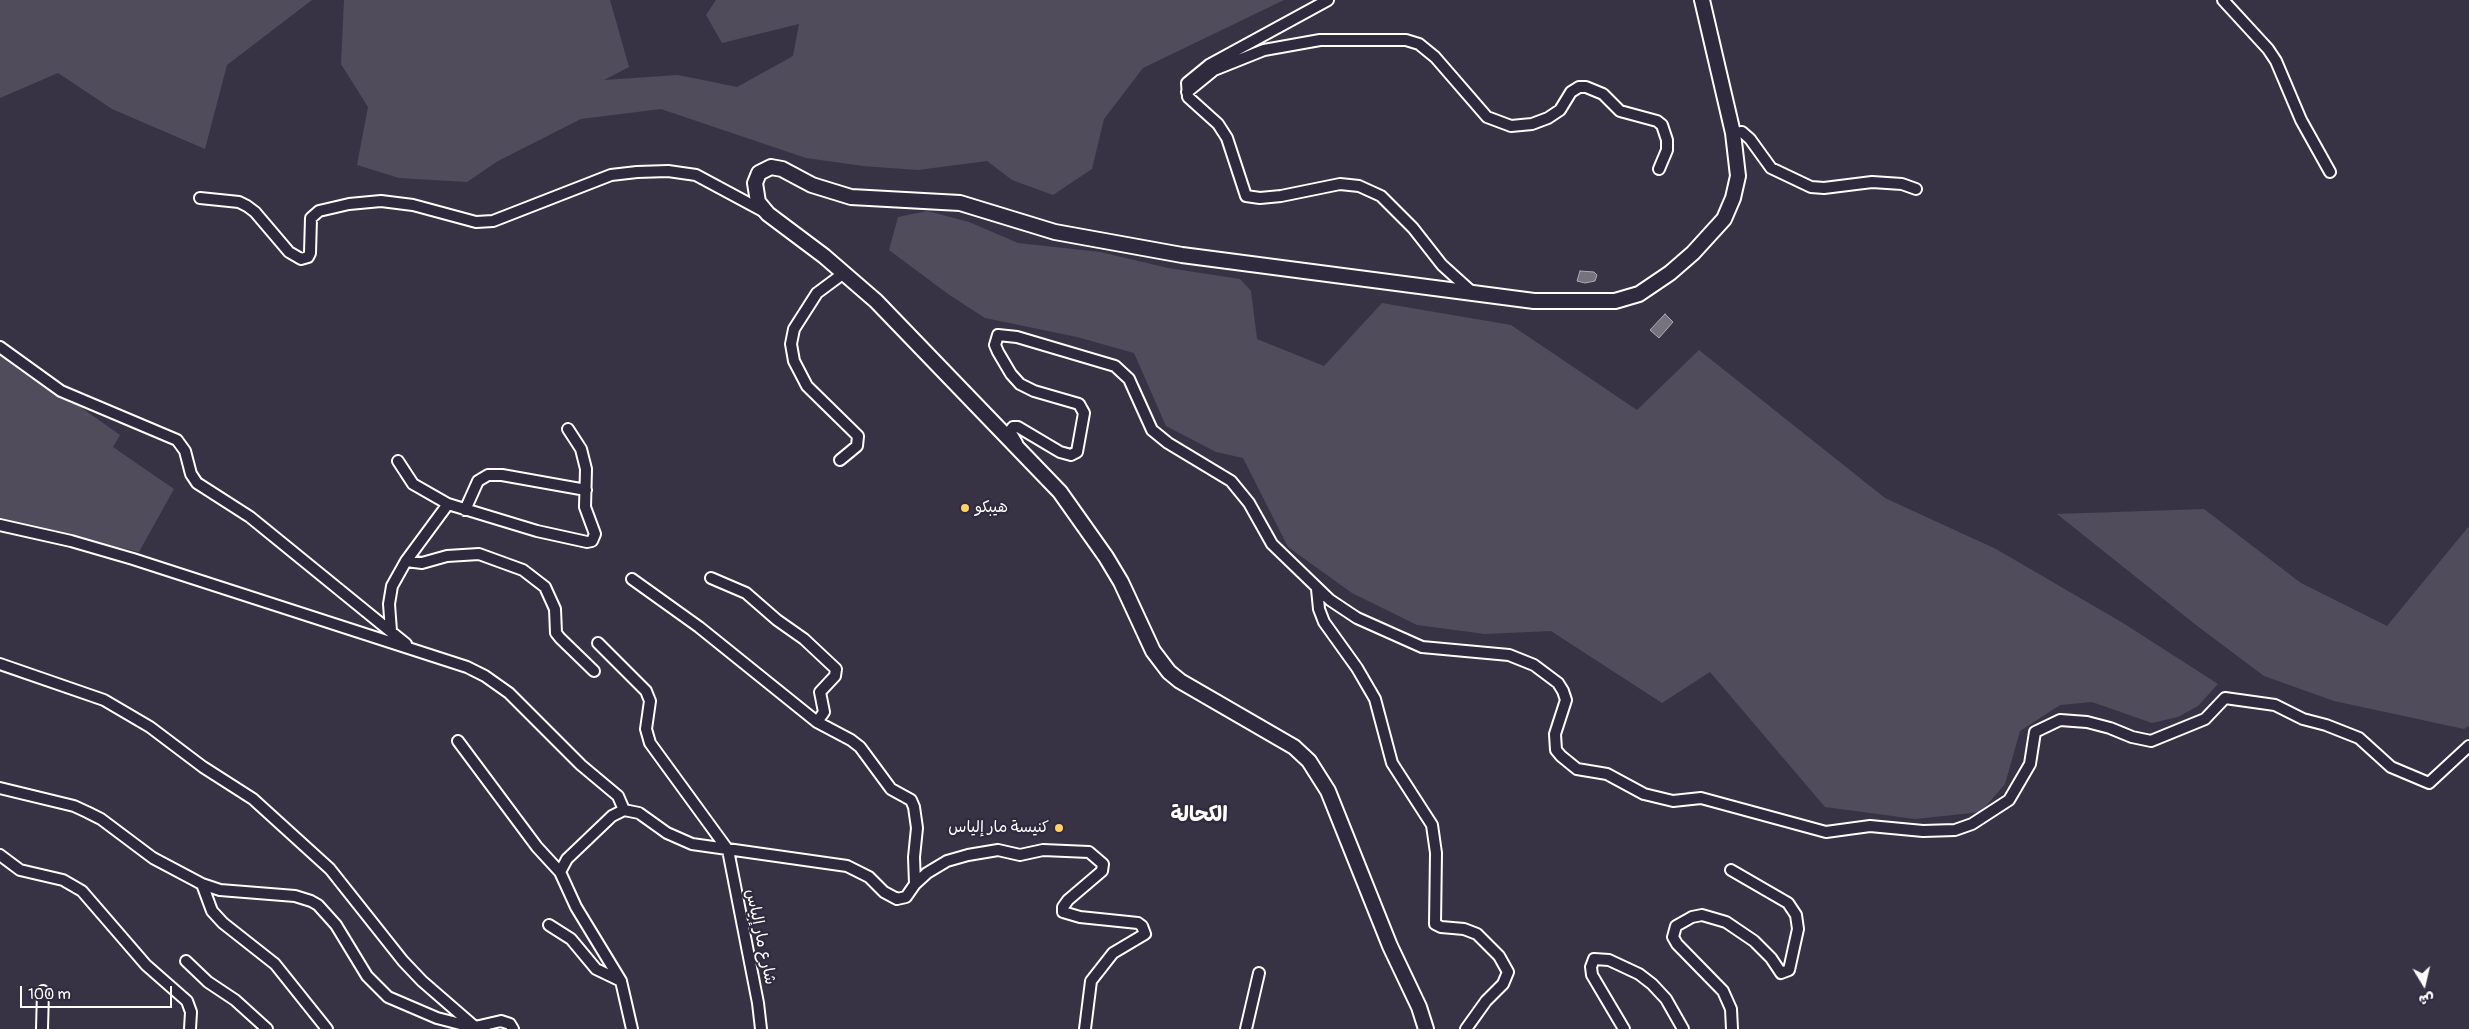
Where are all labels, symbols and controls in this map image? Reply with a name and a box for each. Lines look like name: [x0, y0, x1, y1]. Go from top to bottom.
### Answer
place label: هيبكو: [975, 498, 1008, 518]
marker: هيبكو: [959, 502, 971, 514]
district label: الكحالة: [1170, 803, 1228, 829]
place label: كنيسة مار إلياس: [948, 818, 1049, 838]
marker: كنيسة مار إلياس: [1053, 822, 1065, 834]
street label: شارع مار إلياس: [741, 887, 779, 987]
north arrow: [2399, 959, 2449, 1009]
scale bar: [22, 976, 175, 1008]
text: 100 m: [28, 985, 71, 1004]
text: ش: [2417, 990, 2435, 1009]

